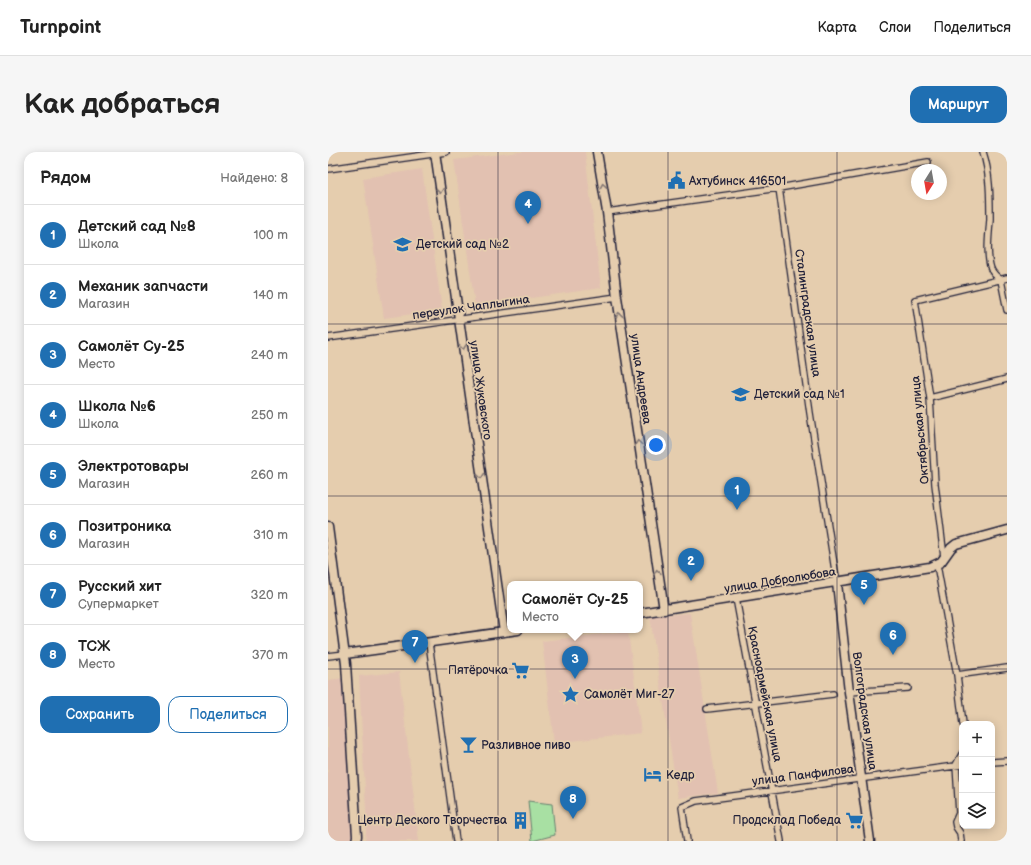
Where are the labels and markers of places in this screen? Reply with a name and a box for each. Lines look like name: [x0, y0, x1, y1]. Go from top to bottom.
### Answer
public building icon: Ахтубинск 416501: [666, 171, 686, 191]
place label: Ахтубинск 416501: [688, 174, 786, 189]
pin: 4: [515, 191, 541, 224]
school or university icon: Детский сад №2: [393, 234, 413, 254]
place label: Детский сад №2: [416, 237, 509, 252]
school or university icon: Детский сад №1: [731, 384, 751, 404]
place label: Детский сад №1: [754, 387, 845, 402]
pin: 1: [724, 477, 750, 510]
pin: 2: [678, 548, 704, 581]
pin: 5: [851, 572, 877, 605]
pin: 6: [880, 622, 906, 655]
pin: 7: [402, 630, 428, 663]
pin: 3: [562, 646, 588, 679]
supermarket icon: Пятёрочка: [511, 660, 531, 680]
place label: Пятёрочка: [448, 663, 508, 678]
place icon: Самолёт Миг-27: [561, 684, 581, 704]
place label: Самолёт Миг-27: [584, 687, 674, 702]
bar icon: Разливное пиво: [458, 735, 478, 755]
place label: Разливное пиво: [481, 738, 570, 753]
hotel icon: Кедр: [643, 765, 663, 785]
place label: Кедр: [666, 768, 695, 783]
pin: 8: [560, 786, 586, 819]
building icon: Центр Деского Творчества: [510, 810, 530, 830]
supermarket icon: Продсклад Победа: [844, 810, 864, 830]
place label: Центр Деского Творчества: [357, 813, 507, 828]
place label: Продсклад Победа: [732, 813, 841, 828]

